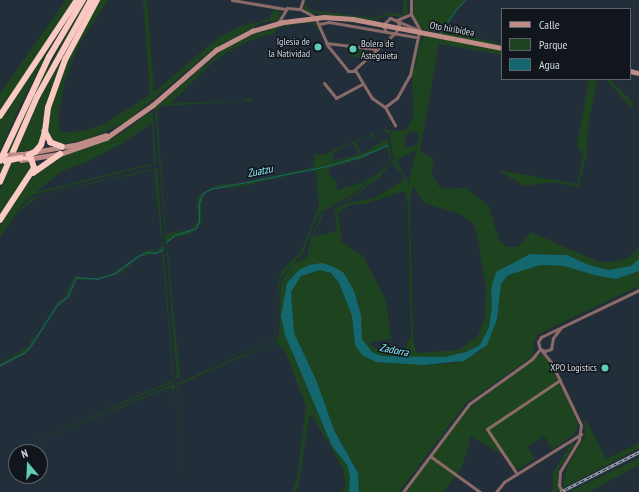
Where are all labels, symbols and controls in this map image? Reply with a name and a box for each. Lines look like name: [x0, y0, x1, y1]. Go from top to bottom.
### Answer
legend: [501, 8, 631, 80]
text: Calle: [539, 17, 560, 32]
street label: Oto hiribidea: [429, 19, 475, 39]
place label: Iglesia de la Natividad: [269, 35, 310, 58]
place label: Bolera de Asteguieta: [361, 37, 398, 60]
text: Parque: [539, 37, 568, 52]
marker: Iglesia de la Natividad: [313, 42, 323, 52]
marker: Bolera de Asteguieta: [348, 44, 358, 54]
text: Agua: [539, 57, 560, 72]
water label: Zuatzu: [246, 162, 274, 180]
water label: Zadorra: [379, 341, 409, 359]
place label: XPO Logistics: [550, 362, 597, 374]
marker: XPO Logistics: [600, 363, 610, 373]
north arrow: [8, 444, 48, 484]
text: N: [19, 446, 30, 461]

